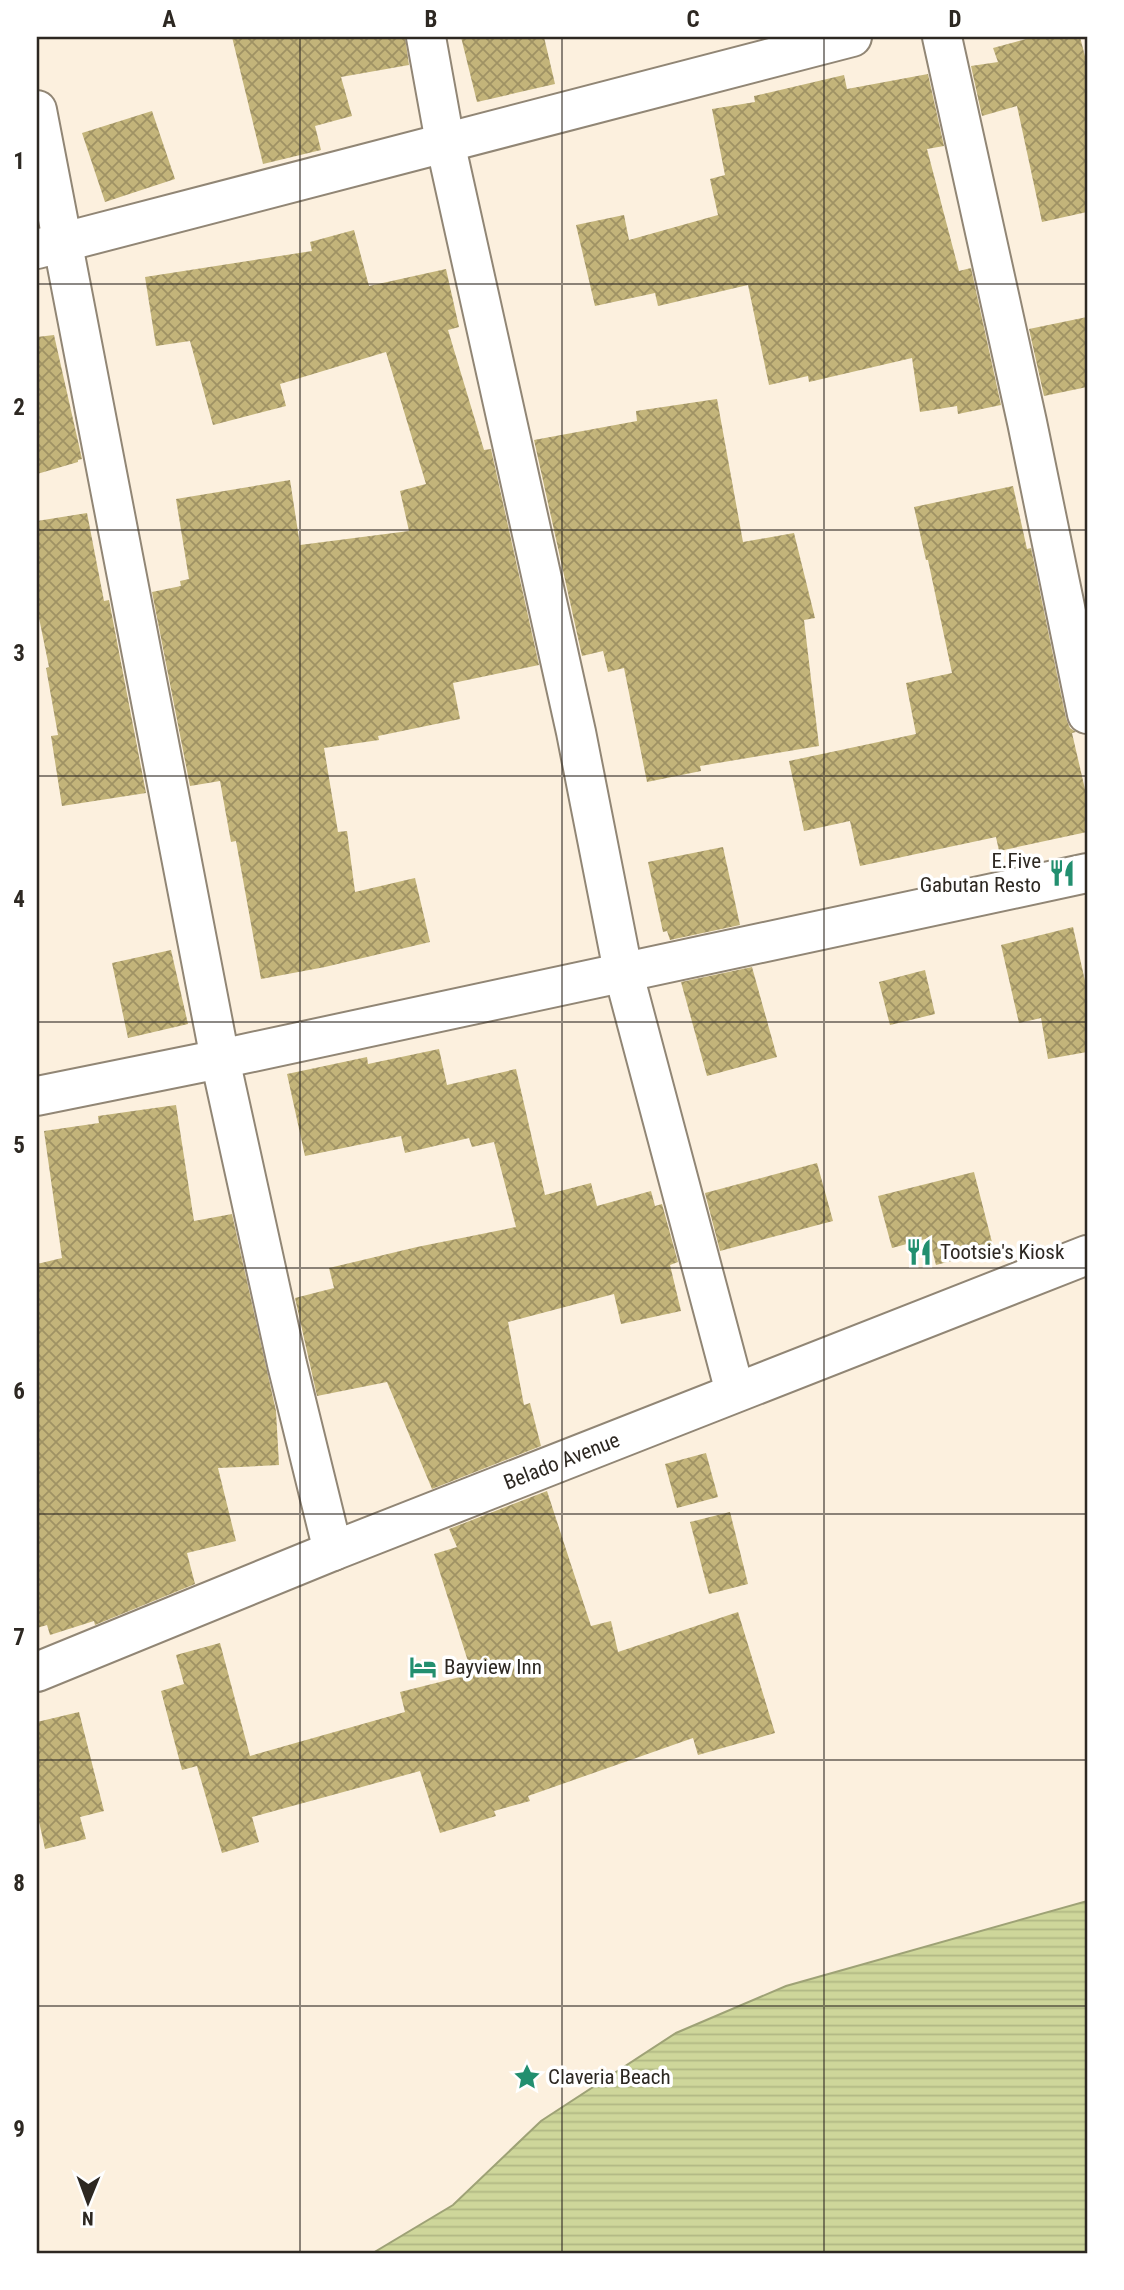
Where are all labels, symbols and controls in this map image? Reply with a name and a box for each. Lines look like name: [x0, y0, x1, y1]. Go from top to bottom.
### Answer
text: A: [162, 6, 176, 33]
text: B: [425, 6, 437, 33]
text: C: [686, 6, 700, 33]
text: D: [949, 6, 962, 33]
text: 1: [13, 148, 25, 175]
text: 2: [13, 394, 25, 421]
text: 3: [13, 640, 25, 667]
place label: E.Five Gabutan Resto: [920, 849, 1041, 897]
restaurant icon: E.Five Gabutan Resto: [1047, 858, 1077, 888]
text: 4: [13, 886, 25, 913]
text: 5: [13, 1132, 25, 1159]
restaurant icon: Tootsie's Kiosk: [904, 1237, 934, 1267]
place label: Tootsie's Kiosk: [940, 1240, 1065, 1264]
text: 6: [13, 1378, 25, 1405]
street label: Belado Avenue: [500, 1428, 623, 1495]
text: 7: [13, 1624, 25, 1651]
hotel icon: Bayview Inn: [408, 1652, 438, 1682]
place label: Bayview Inn: [444, 1655, 542, 1679]
text: 8: [13, 1870, 25, 1897]
place icon: Claveria Beach: [512, 2062, 542, 2092]
place label: Claveria Beach: [548, 2065, 671, 2089]
text: 9: [13, 2116, 25, 2143]
north arrow: [52, 2168, 122, 2238]
text: N: [82, 2207, 94, 2230]

